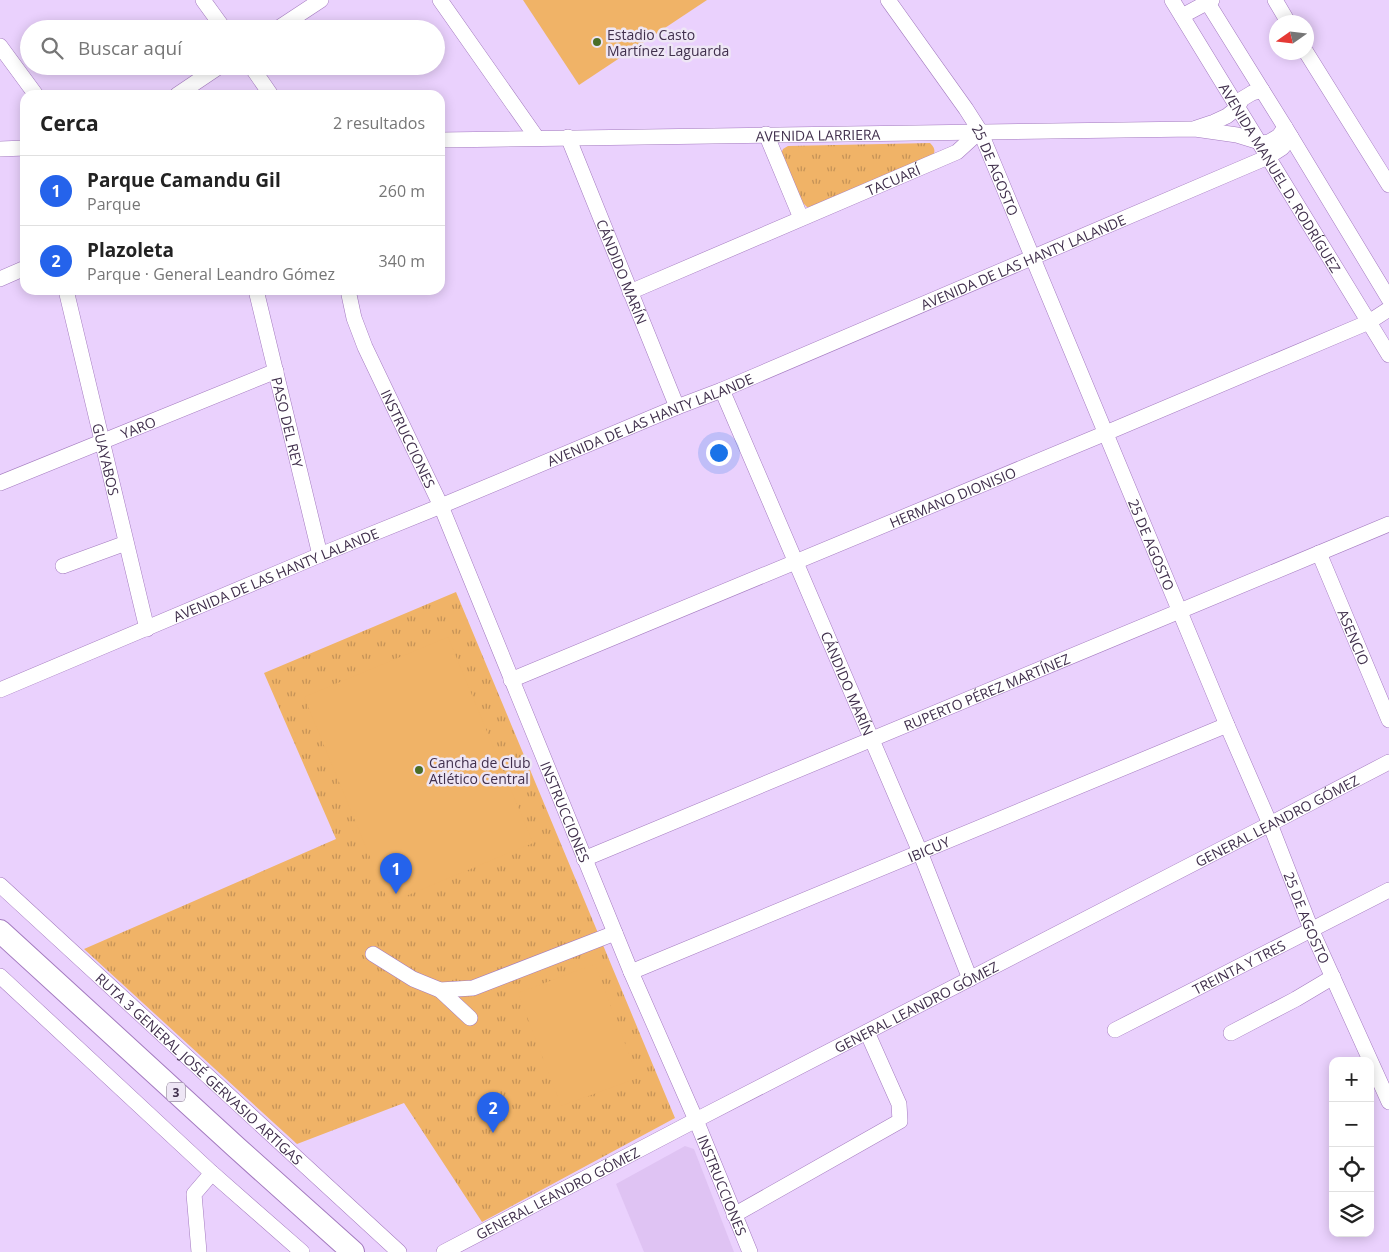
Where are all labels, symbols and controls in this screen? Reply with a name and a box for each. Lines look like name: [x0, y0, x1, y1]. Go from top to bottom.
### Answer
north arrow: [1269, 15, 1314, 60]
search box: [20, 20, 445, 75]
place label: Estadio Casto Martínez Laguarda: [607, 25, 729, 60]
icon: search: [38, 34, 66, 62]
text: Buscar aquí: [78, 35, 182, 61]
marker: Estadio Casto Martínez Laguarda: [591, 36, 603, 48]
street label: AVENIDA MANUEL D. RODRÍGUEZ: [1215, 79, 1346, 276]
text: Cerca: [40, 109, 99, 137]
text: 2 resultados: [333, 112, 425, 134]
street label: 25 DE AGOSTO: [968, 120, 1024, 218]
street label: AVENIDA LARRIERA: [755, 124, 881, 145]
street label: TACUARÍ: [863, 159, 923, 199]
text: Parque Camandu Gil: [87, 167, 281, 193]
text: 1: [51, 180, 61, 202]
text: 260 m: [379, 180, 425, 202]
text: Parque: [87, 193, 141, 215]
street label: AVENIDA DE LAS HANTY LALANDE: [918, 209, 1128, 314]
street label: CÁNDIDO MARÍN: [593, 216, 652, 327]
text: Plazoleta: [87, 237, 174, 263]
text: 2: [51, 250, 61, 272]
text: 340 m: [379, 250, 425, 272]
text: Parque · General Leandro Gómez: [87, 263, 335, 285]
street label: AVENIDA DE LAS HANTY LALANDE: [544, 368, 756, 470]
street label: PASO DEL REY: [268, 375, 308, 470]
street label: INSTRUCCIONES: [377, 386, 440, 491]
street label: YARO: [118, 411, 159, 443]
street label: GUAYABOS: [89, 421, 124, 497]
your location: [706, 440, 732, 466]
street label: HERMANO DIONISIO: [886, 462, 1019, 531]
street label: 25 DE AGOSTO: [1124, 496, 1180, 593]
street label: AVENIDA DE LAS HANTY LALANDE: [170, 523, 381, 625]
street label: ASENCIO: [1334, 606, 1374, 668]
street label: CÁNDIDO MARÍN: [817, 628, 878, 738]
street label: RUPERTO PÉREZ MARTÍNEZ: [901, 648, 1072, 735]
place label: Cancha de Club Atlético Central: [429, 753, 530, 788]
street label: INSTRUCCIONES: [537, 758, 595, 865]
marker: Cancha de Club Atlético Central: [413, 764, 425, 776]
street label: GENERAL LEANDRO GÓMEZ: [1192, 770, 1362, 871]
street label: IBICUY: [905, 832, 952, 866]
pin: 1: [380, 853, 412, 894]
street label: 25 DE AGOSTO: [1280, 869, 1335, 966]
street label: TREINTA Y TRES: [1189, 935, 1289, 998]
street label: GENERAL LEANDRO GÓMEZ: [831, 956, 1001, 1057]
street label: RUTA 3 GENERAL JOSÉ GERVASIO ARTIGAS: [93, 969, 305, 1169]
map controls: [1329, 1057, 1374, 1237]
button: +: [1329, 1057, 1374, 1102]
road number: 3: [167, 1082, 185, 1102]
pin: 2: [477, 1092, 509, 1133]
button: −: [1329, 1102, 1374, 1147]
street label: INSTRUCCIONES: [693, 1132, 752, 1238]
street label: GENERAL LEANDRO GÓMEZ: [472, 1142, 642, 1243]
button: locate: [1329, 1147, 1374, 1192]
button: layers: [1329, 1192, 1374, 1237]

